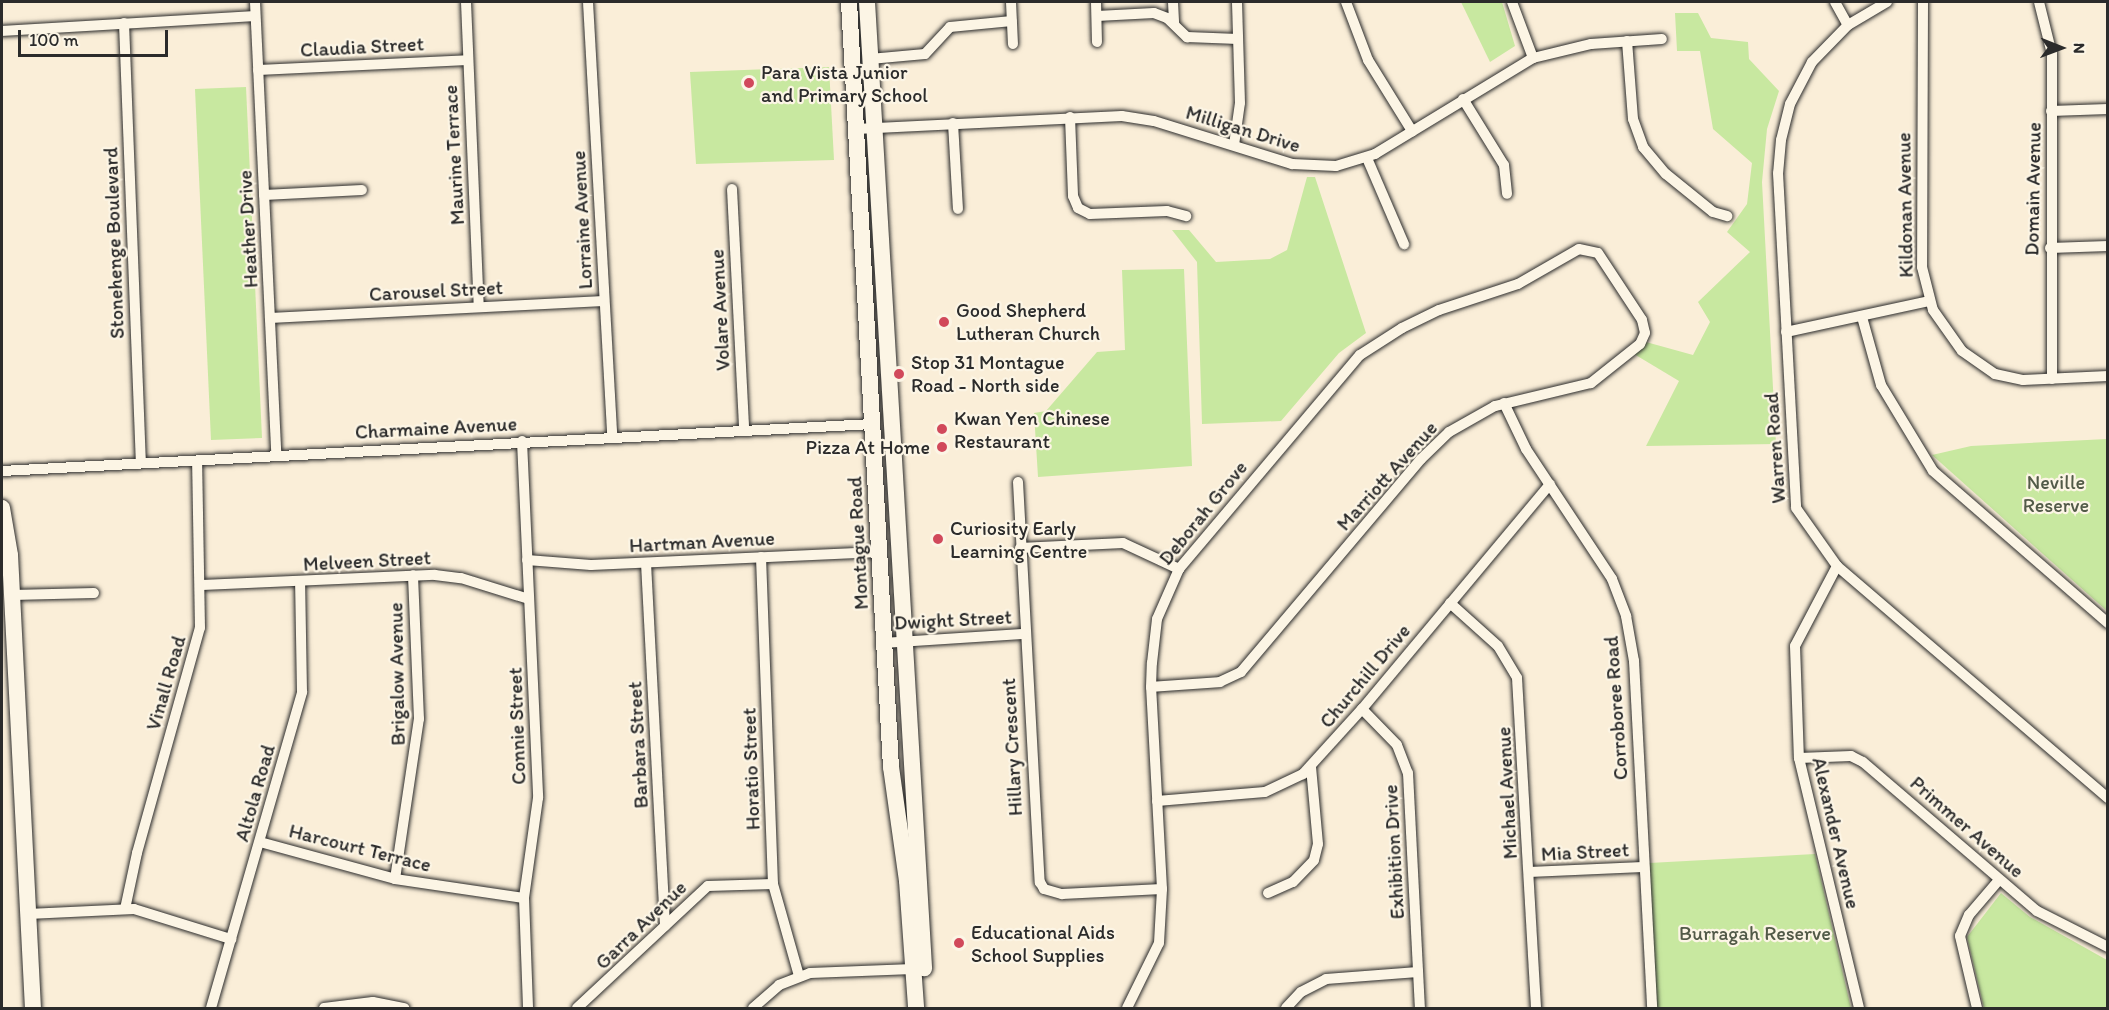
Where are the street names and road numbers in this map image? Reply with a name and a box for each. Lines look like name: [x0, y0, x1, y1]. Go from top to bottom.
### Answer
street label: Claudia Street: [300, 32, 424, 62]
street label: Maurine Terrace: [438, 86, 470, 224]
street label: Milligan Drive: [1183, 100, 1303, 158]
street label: Domain Avenue: [2020, 122, 2046, 256]
street label: Kildonan Avenue: [1892, 133, 1918, 277]
street label: Stonehenge Boulevard: [99, 146, 129, 340]
street label: Lorraine Avenue: [566, 150, 598, 290]
street label: Heather Drive: [233, 169, 263, 289]
street label: Volare Avenue: [705, 249, 735, 371]
street label: Carousel Street: [368, 276, 504, 306]
street label: Warren Road: [1759, 392, 1791, 504]
street label: Charmaine Avenue: [355, 412, 517, 444]
street label: Marriott Avenue: [1332, 417, 1442, 535]
street label: Deborah Grove: [1154, 456, 1252, 570]
street label: Montague Road: [843, 476, 873, 610]
street label: Hartman Avenue: [629, 526, 775, 558]
street label: Melveen Street: [302, 546, 432, 576]
street label: Brigalow Avenue: [384, 603, 410, 745]
street label: Dwight Street: [894, 605, 1012, 635]
street label: Churchill Drive: [1315, 619, 1415, 733]
street label: Vinall Road: [141, 633, 191, 733]
street label: Corroboree Road: [1599, 635, 1633, 781]
street label: Connie Street: [503, 667, 531, 785]
street label: Hillary Crescent: [996, 677, 1028, 817]
street label: Barbara Street: [623, 681, 653, 809]
street label: Horatio Street: [737, 708, 765, 830]
street label: Michael Avenue: [1492, 726, 1522, 860]
street label: Altola Road: [230, 742, 280, 844]
street label: Alexander Avenue: [1807, 755, 1865, 911]
street label: Primmer Avenue: [1906, 771, 2028, 883]
street label: Exhibition Drive: [1378, 784, 1410, 920]
street label: Harcourt Terrace: [286, 819, 434, 877]
street label: Mia Street: [1540, 838, 1630, 866]
street label: Garra Avenue: [591, 876, 691, 974]

